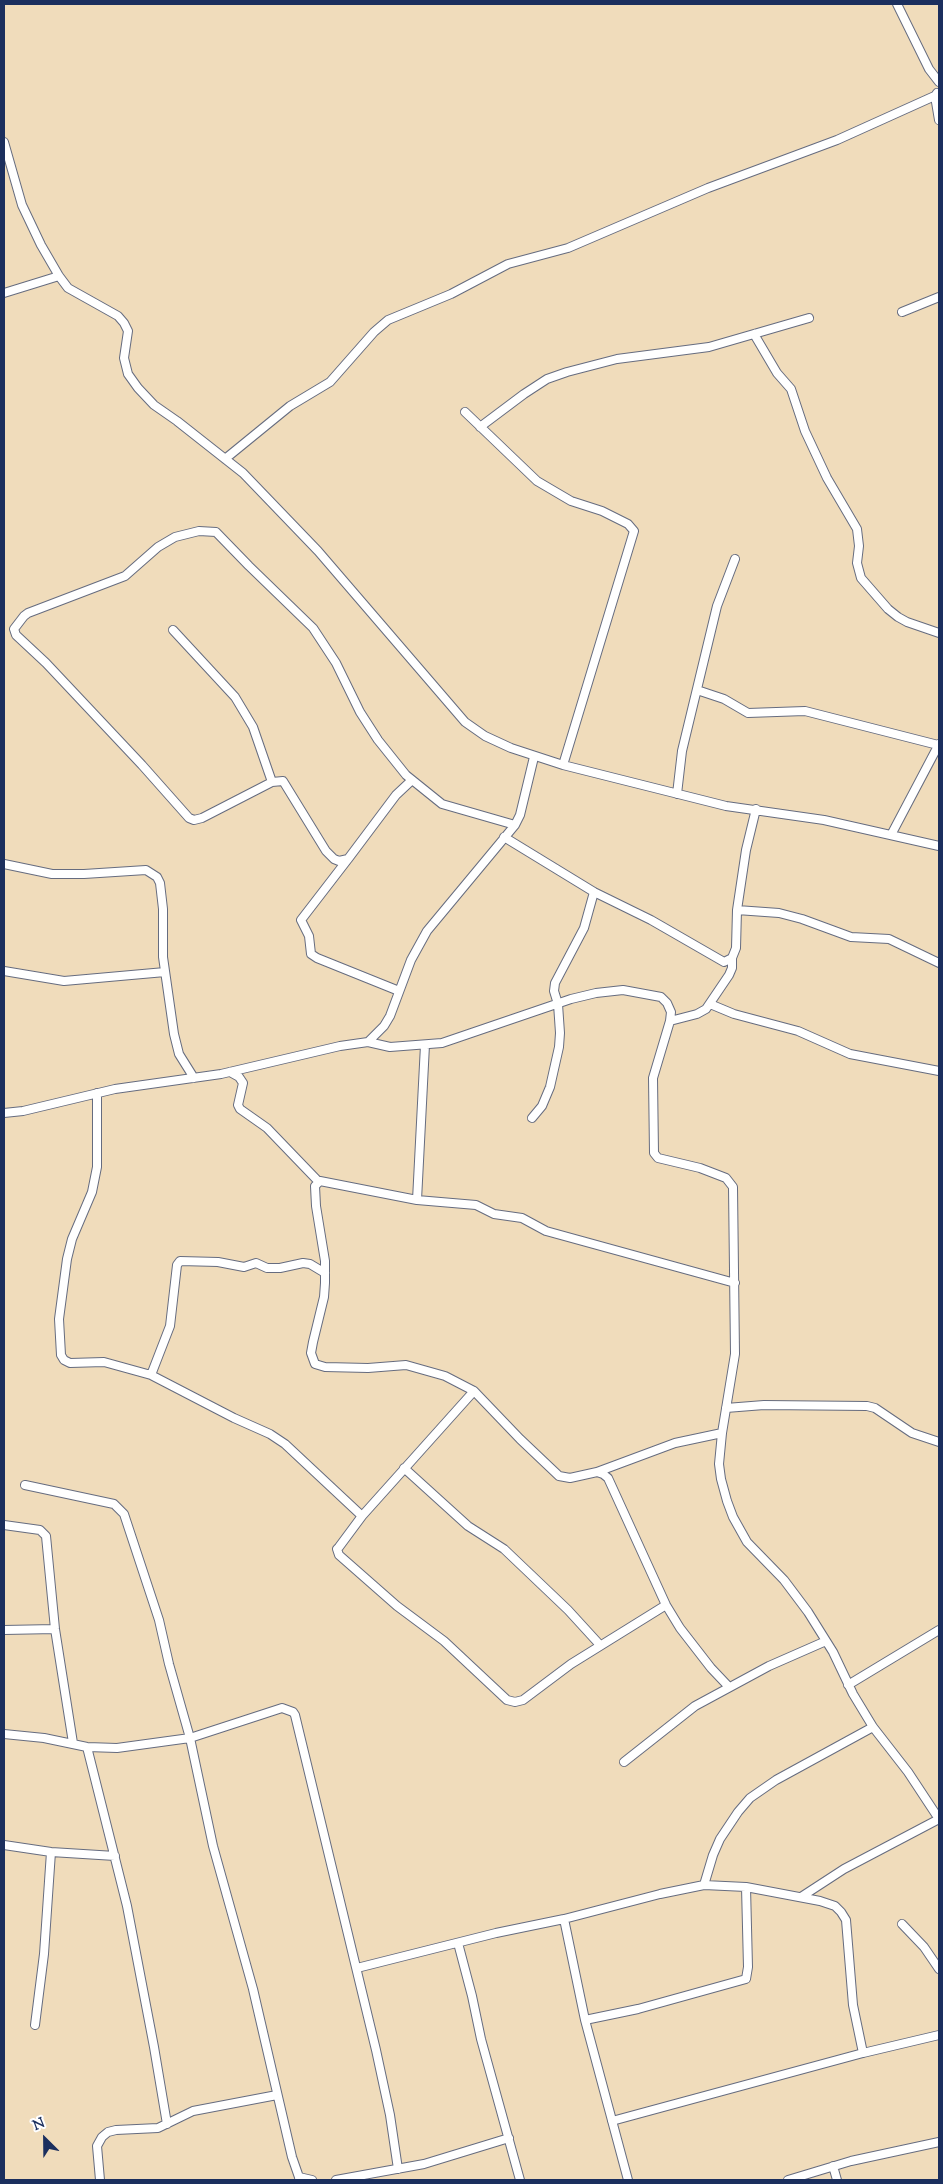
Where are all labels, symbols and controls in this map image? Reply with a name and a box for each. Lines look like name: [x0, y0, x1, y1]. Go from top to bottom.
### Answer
north arrow: [20, 2114, 70, 2164]
text: N: [30, 2114, 48, 2137]

